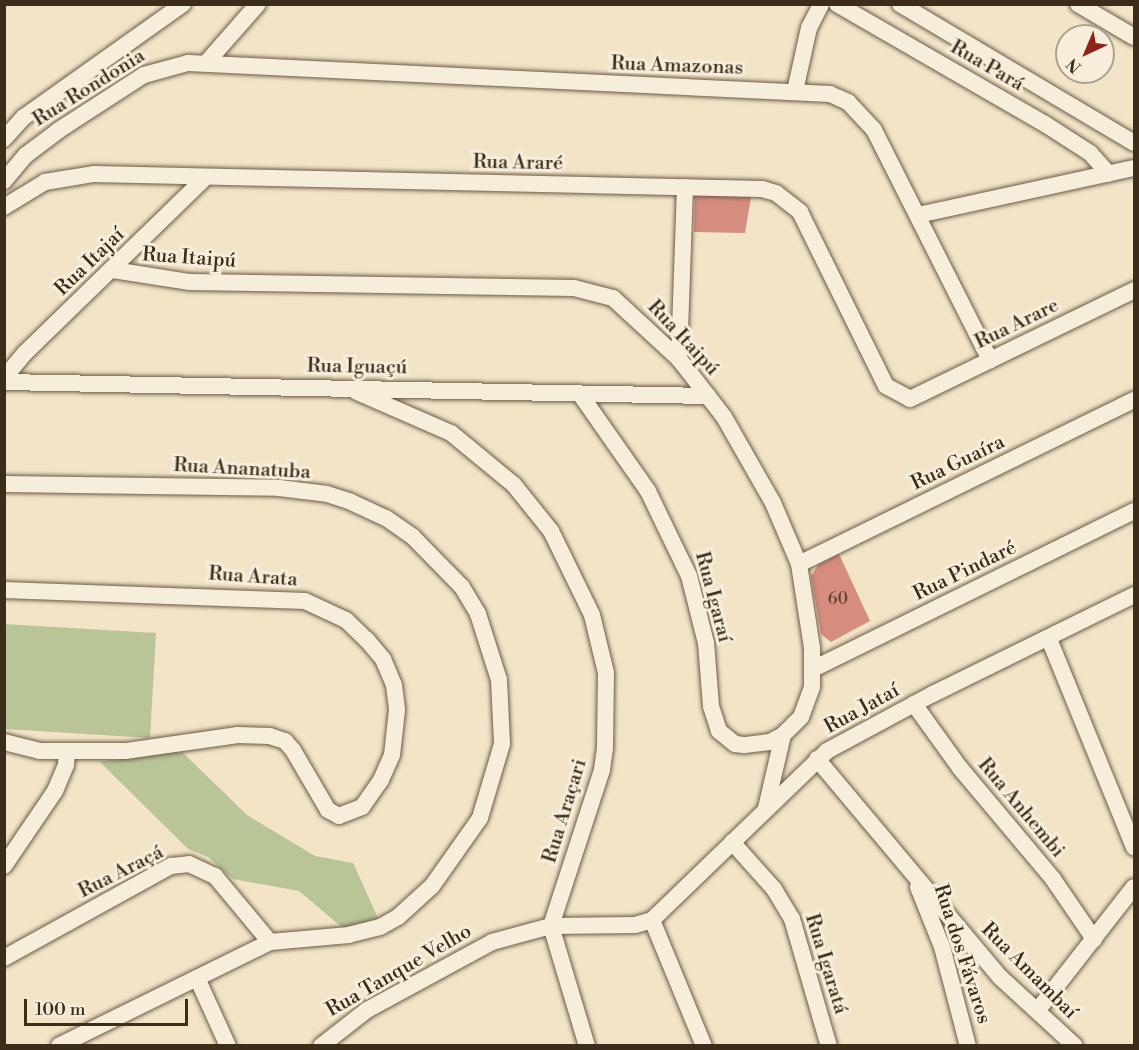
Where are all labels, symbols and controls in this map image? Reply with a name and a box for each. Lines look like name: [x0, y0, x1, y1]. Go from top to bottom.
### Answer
north arrow: [1055, 24, 1115, 84]
street label: Rua Pará: [946, 35, 1028, 97]
street label: Rua Rondonia: [29, 44, 149, 132]
street label: Rua Amazonas: [610, 52, 744, 80]
text: N: [1062, 54, 1085, 77]
street label: Rua Araré: [473, 150, 563, 176]
street label: Rua Itajaí: [50, 223, 130, 301]
street label: Rua Itaipú: [141, 243, 237, 273]
street label: Rua Arare: [971, 293, 1063, 355]
street label: Rua Itaipú: [642, 295, 724, 381]
street label: Rua Iguaçú: [307, 354, 407, 380]
street label: Rua Guaíra: [907, 430, 1009, 496]
street label: Rua Ananatuba: [173, 453, 311, 485]
street label: Rua Pindaré: [910, 536, 1020, 606]
street label: Rua Igaraí: [689, 549, 737, 645]
street label: Rua Arata: [208, 562, 298, 592]
house number: 60: [828, 589, 848, 609]
street label: Rua Jataí: [820, 679, 904, 739]
street label: Rua Anhembi: [972, 753, 1070, 863]
street label: Rua Araçari: [538, 756, 592, 866]
street label: Rua Araçá: [75, 840, 167, 904]
street label: Rua dos Fávaros: [928, 881, 996, 1027]
street label: Rua Igaratá: [799, 911, 853, 1017]
street label: Rua Amambaí: [976, 918, 1082, 1024]
street label: Rua Tanque Velho: [322, 920, 476, 1022]
scale bar: [27, 987, 190, 1025]
text: 100 m: [35, 998, 86, 1021]

